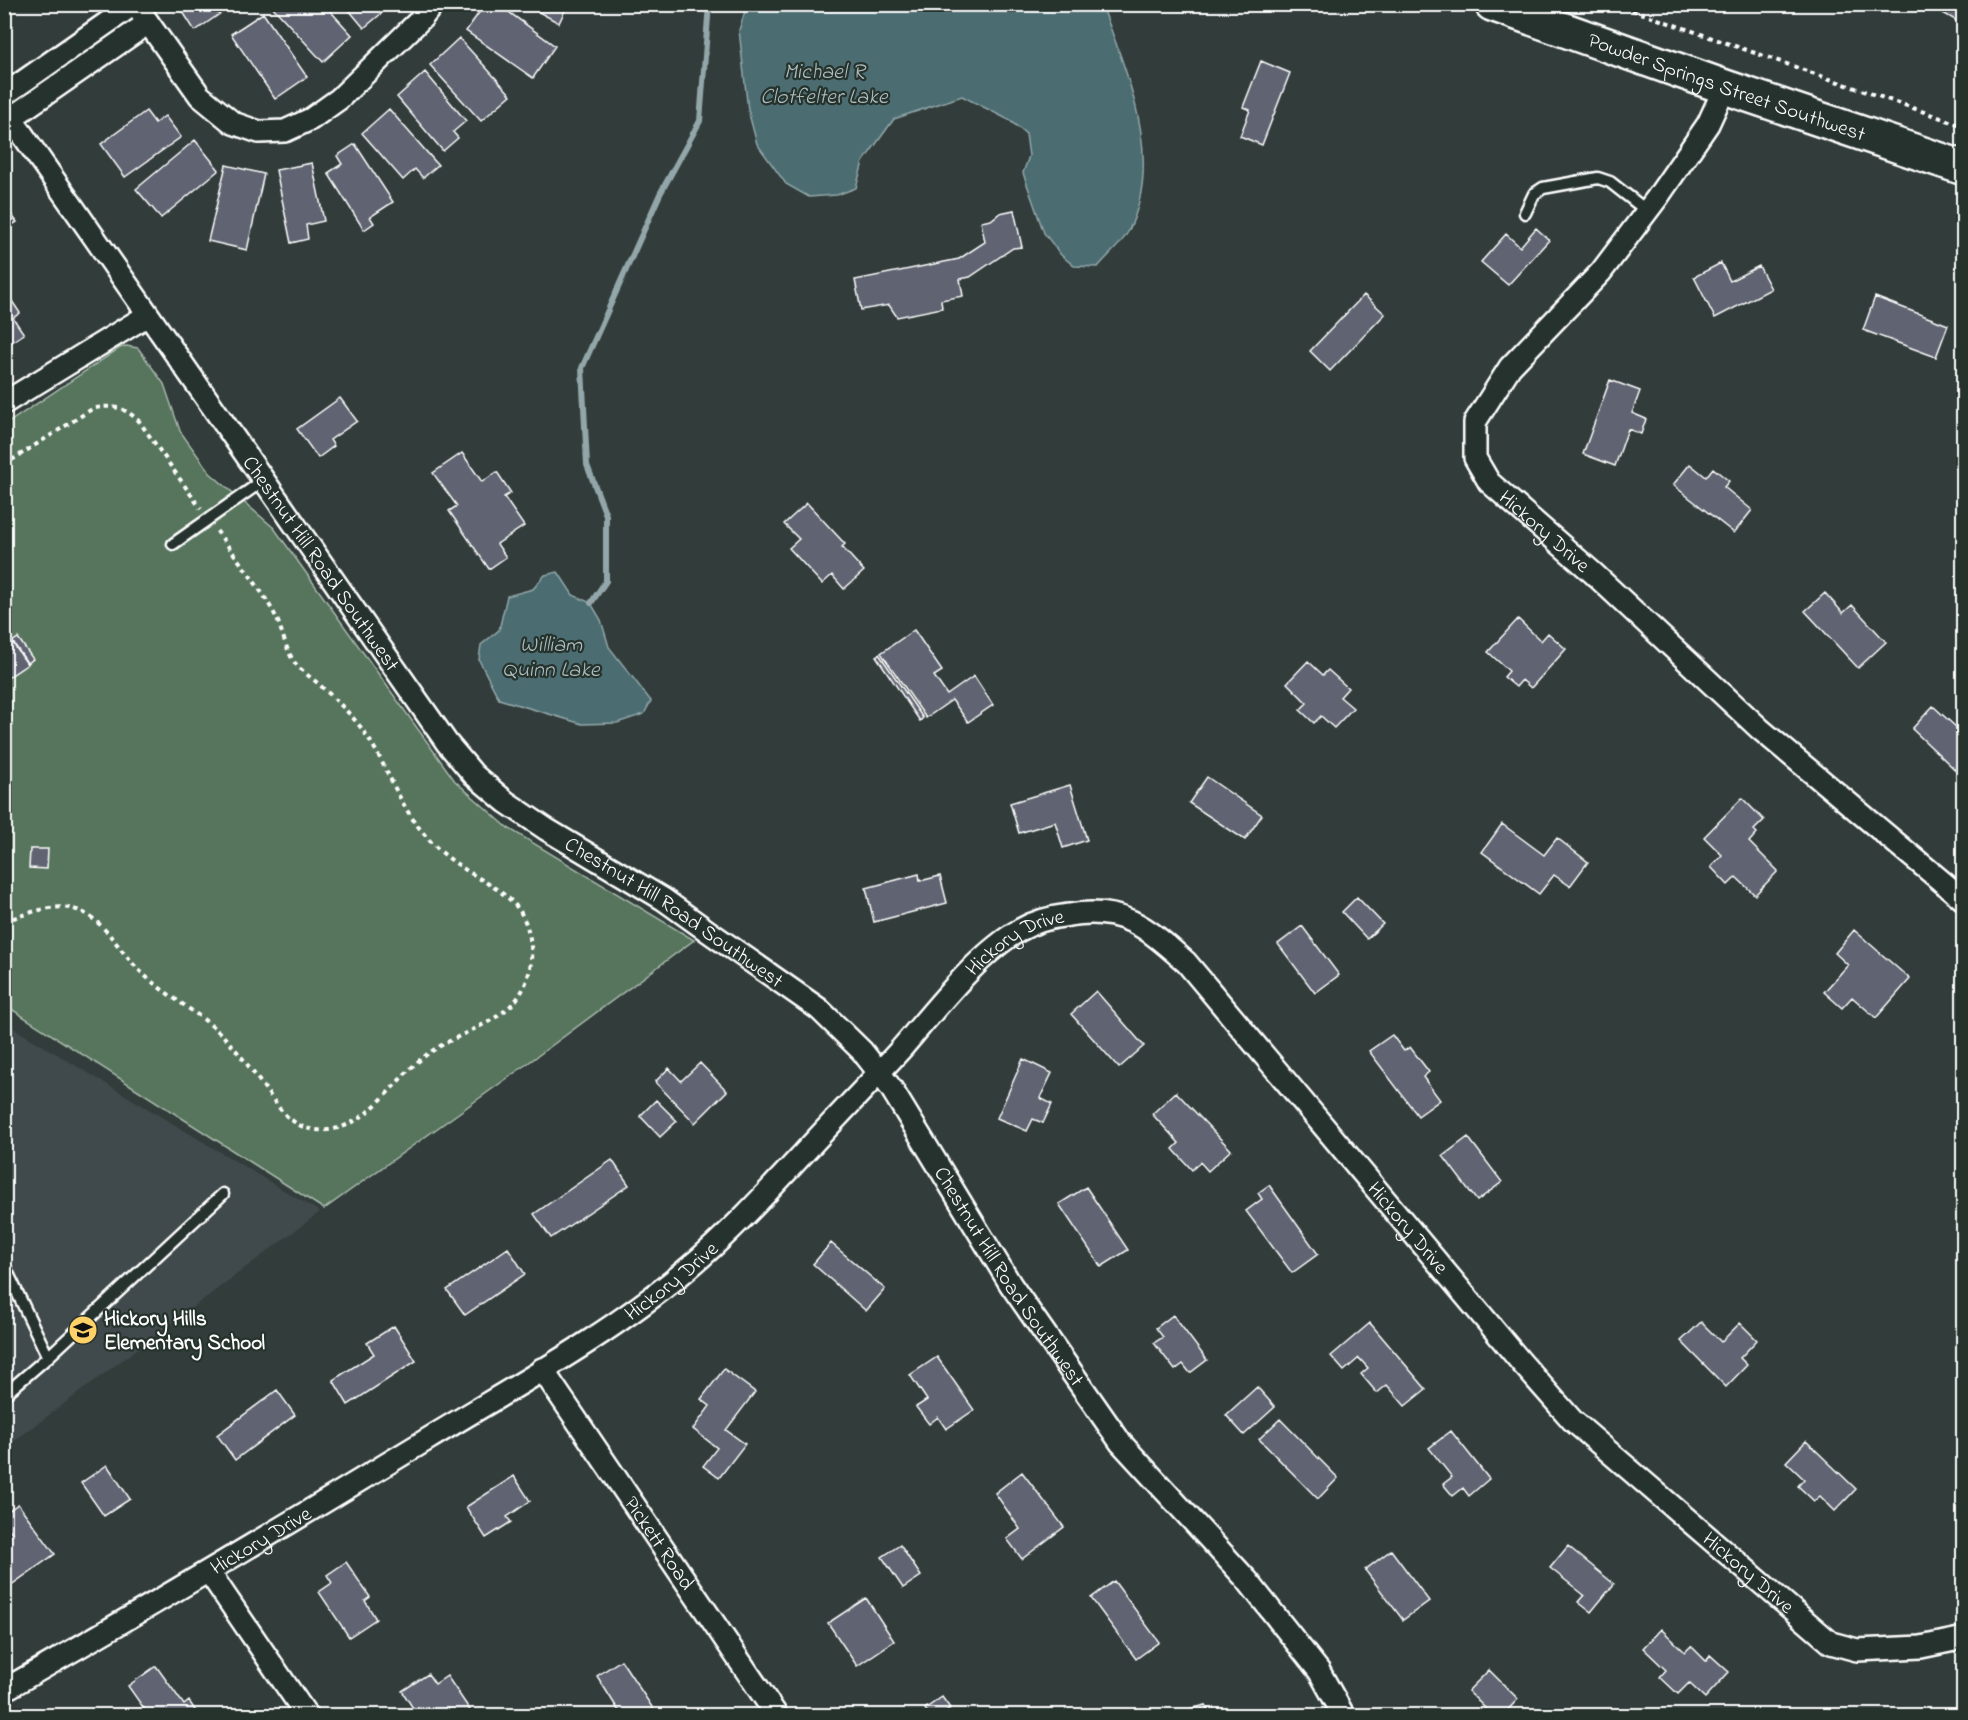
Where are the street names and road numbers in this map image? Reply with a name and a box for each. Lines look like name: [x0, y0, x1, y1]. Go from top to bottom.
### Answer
street label: Powder Springs Street Southwest: [1583, 26, 1869, 150]
street label: Chestnut Hill Road Southwest: [234, 450, 406, 678]
street label: Hickory Drive: [1491, 484, 1596, 581]
street label: Chestnut Hill Road Southwest: [558, 830, 789, 997]
street label: Hickory Drive: [959, 903, 1067, 984]
street label: Chestnut Hill Road Southwest: [925, 1161, 1090, 1393]
street label: Hickory Drive: [1359, 1176, 1455, 1282]
street label: Hickory Drive: [619, 1235, 726, 1329]
street label: Pickett Road: [615, 1491, 701, 1597]
street label: Hickory Drive: [205, 1500, 318, 1584]
street label: Hickory Drive: [1695, 1526, 1800, 1622]

